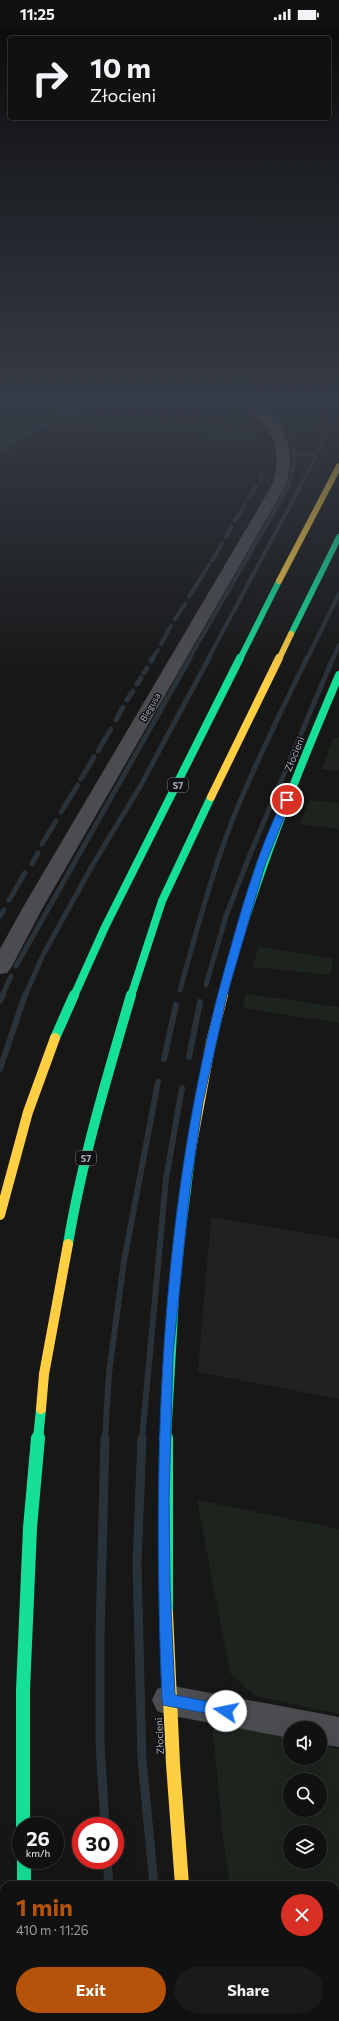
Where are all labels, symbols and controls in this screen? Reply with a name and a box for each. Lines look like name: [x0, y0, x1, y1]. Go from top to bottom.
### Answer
text: 11:25: [20, 5, 55, 23]
text: 10 m: [90, 50, 151, 84]
icon: right: [24, 52, 76, 104]
text: Złocieni: [90, 84, 156, 106]
street label: Biegusa: [137, 690, 163, 723]
street label: Złocieni: [282, 735, 306, 773]
road number: S7: [168, 778, 188, 792]
pin: [270, 783, 304, 817]
icon: arrive: [276, 789, 298, 811]
road number: S7: [76, 1151, 96, 1165]
position arrow: [205, 1690, 247, 1732]
street label: Złocieni: [152, 1717, 166, 1755]
map controls: [283, 1721, 327, 1869]
button: sound: [283, 1721, 327, 1765]
button: search: [283, 1773, 327, 1817]
speed limit sign: 30: [72, 1817, 124, 1869]
button: layers: [283, 1825, 327, 1869]
text: 26: [26, 1826, 50, 1850]
text: km/h: [26, 1847, 50, 1859]
text: 1 min: [16, 1892, 73, 1921]
button: close: [281, 1894, 323, 1936]
text: 410 m · 11:26: [16, 1922, 89, 1938]
button: Exit: [16, 1967, 166, 2013]
button: Share: [174, 1967, 323, 2013]

